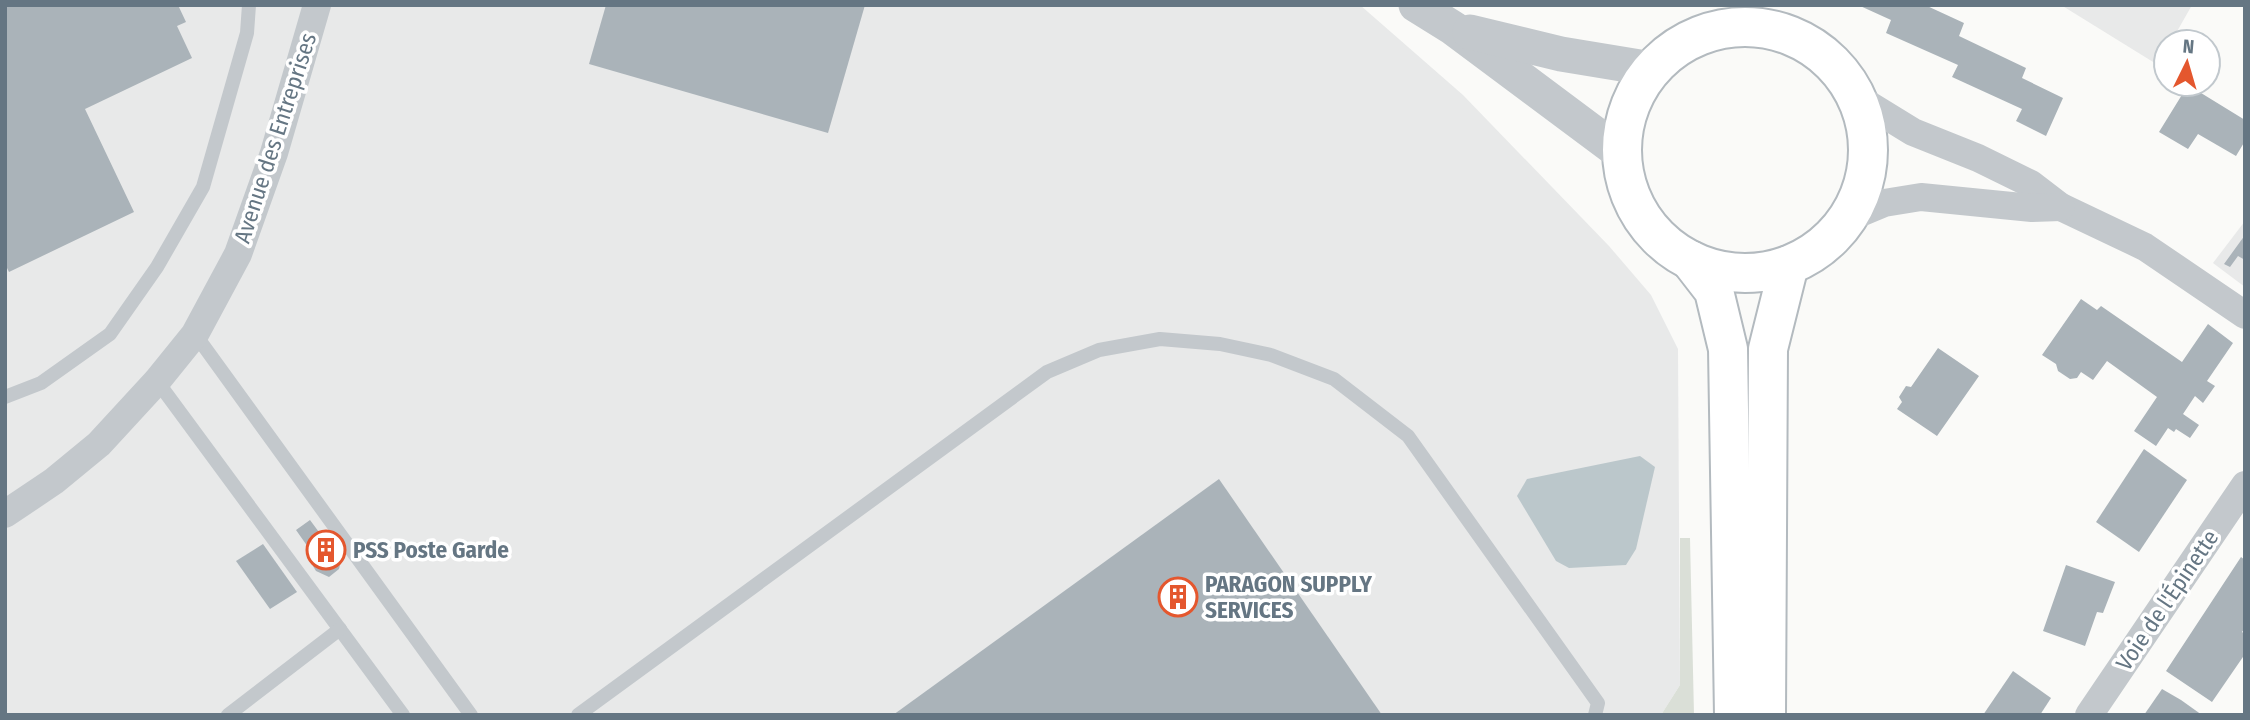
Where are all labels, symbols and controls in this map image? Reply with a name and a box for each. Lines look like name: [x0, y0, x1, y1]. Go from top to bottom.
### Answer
north arrow: [2152, 28, 2222, 98]
street label: Avenue des Entreprises: [228, 29, 322, 247]
text: N: [2182, 35, 2195, 59]
street label: Voie de l'Épinette: [2109, 524, 2224, 676]
building icon: PSS Poste Garde: [305, 529, 347, 571]
place label: PSS Poste Garde: [353, 536, 509, 564]
place label: PARAGON SUPPLY SERVICES: [1205, 570, 1373, 624]
building icon: PARAGON SUPPLY SERVICES: [1157, 576, 1199, 618]

